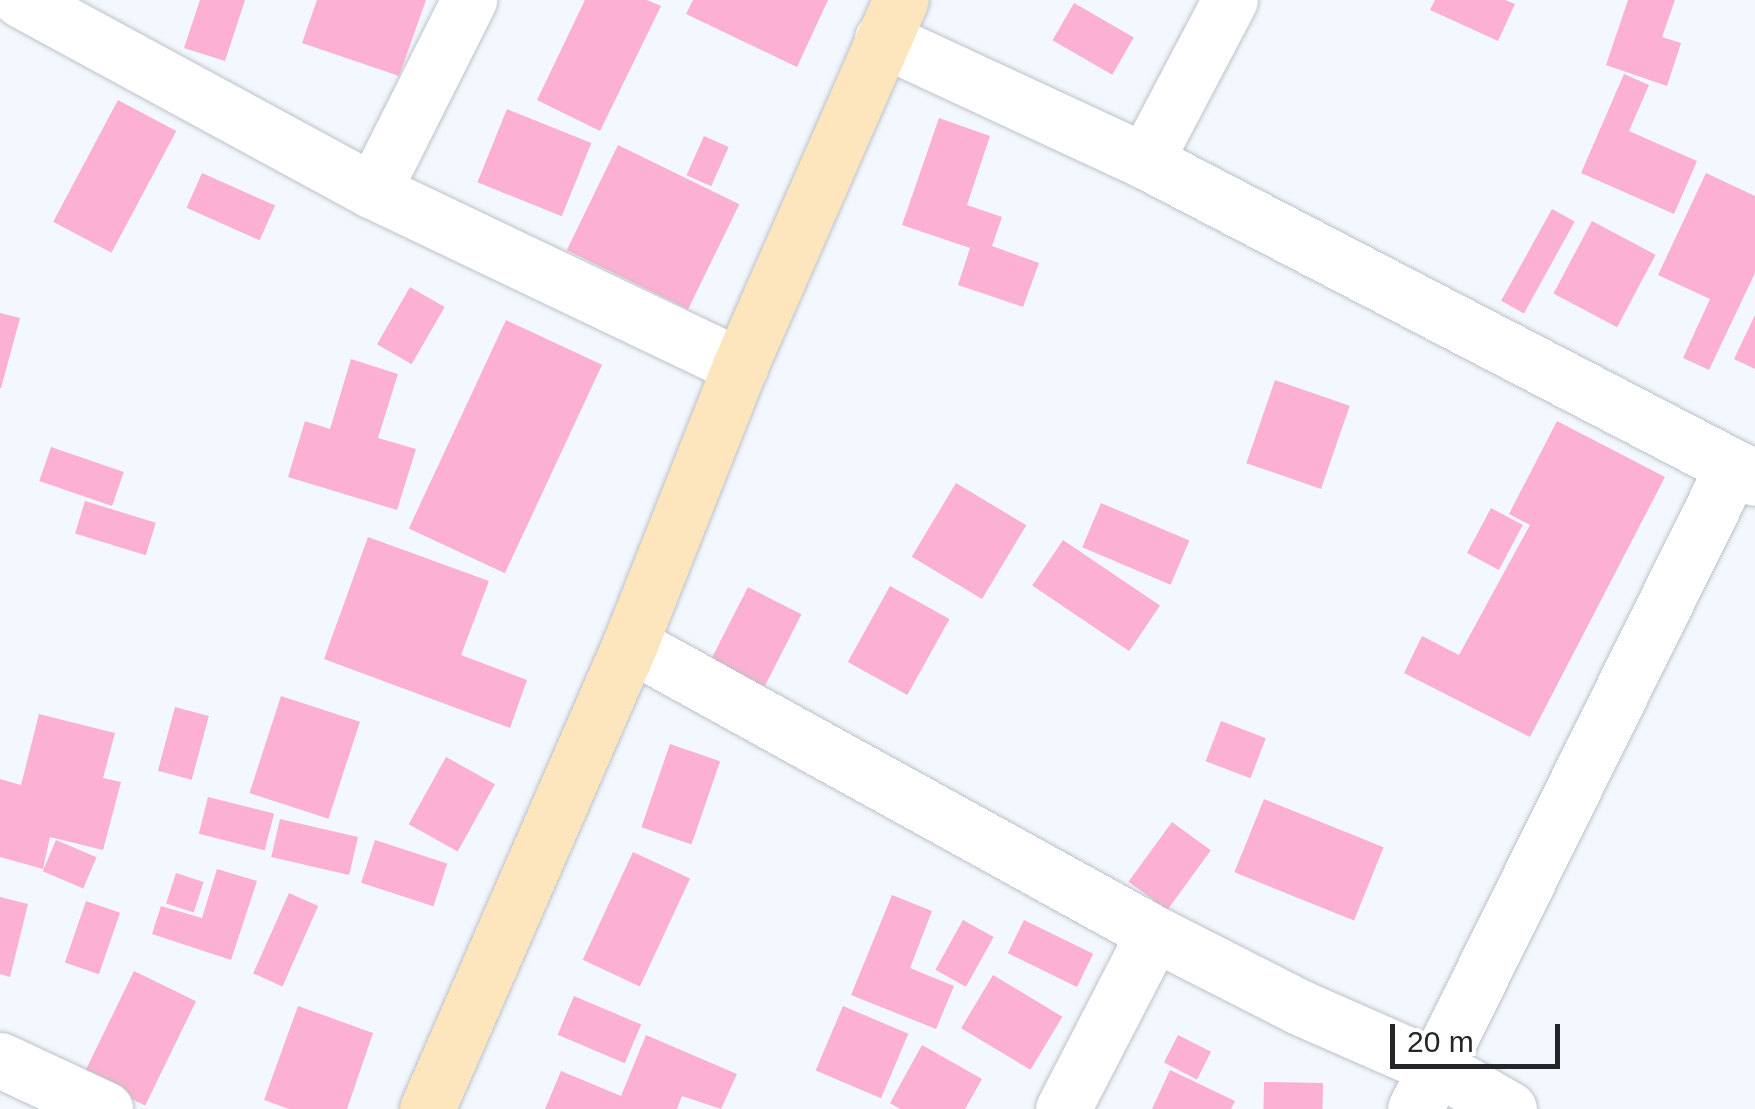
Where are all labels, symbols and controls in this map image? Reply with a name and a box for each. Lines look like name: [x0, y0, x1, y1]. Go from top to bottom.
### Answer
scale bar: [1395, 1004, 1565, 1066]
text: 20 m: [1407, 1025, 1474, 1058]

